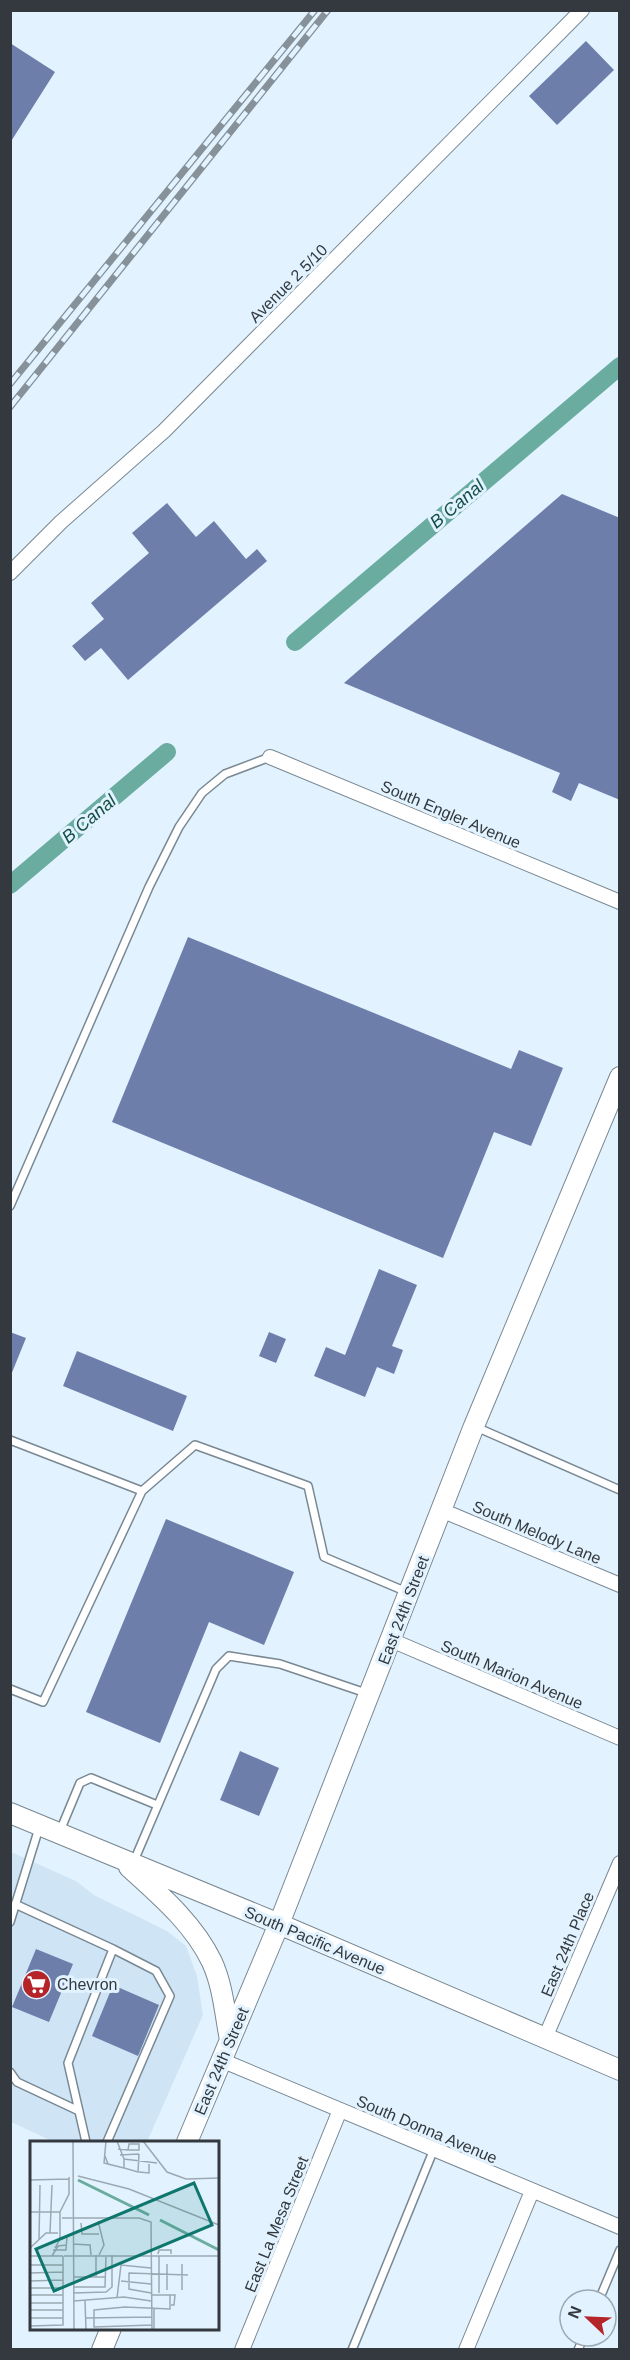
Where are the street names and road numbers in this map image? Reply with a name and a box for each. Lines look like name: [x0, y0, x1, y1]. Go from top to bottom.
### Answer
street label: Avenue 2 5/10: [246, 241, 331, 326]
street label: South Engler Avenue: [378, 777, 523, 852]
street label: South Melody Lane: [470, 1498, 604, 1567]
street label: East 24th Street: [375, 1553, 432, 1667]
street label: South Marion Avenue: [438, 1637, 586, 1712]
street label: East 24th Place: [538, 1889, 597, 1999]
street label: South Pacific Avenue: [242, 1903, 388, 1978]
street label: East 24th Street: [191, 2005, 252, 2117]
street label: South Donna Avenue: [354, 2092, 500, 2167]
street label: East La Mesa Street: [241, 2153, 312, 2295]

